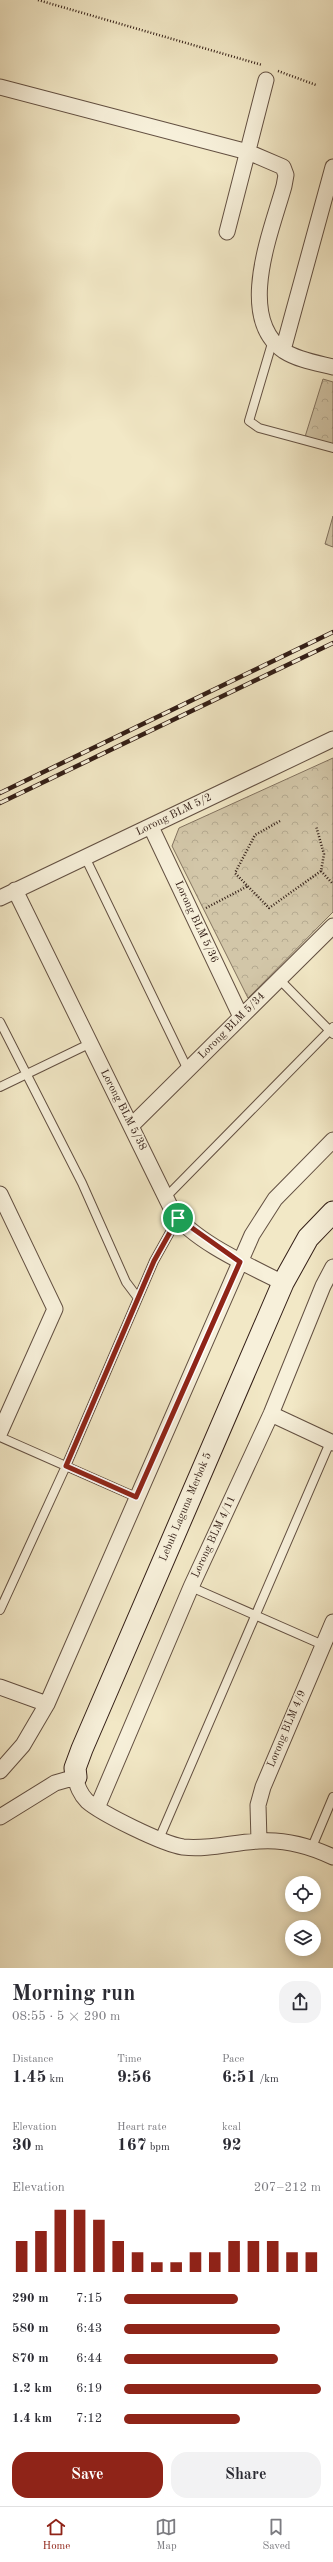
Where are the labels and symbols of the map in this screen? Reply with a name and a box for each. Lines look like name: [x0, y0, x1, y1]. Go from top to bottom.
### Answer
street label: Lorong BLM 5/2: [134, 792, 214, 838]
street label: Lorong BLM 5/36: [172, 879, 220, 965]
street label: Lorong BLM 5/34: [197, 991, 267, 1061]
street label: Lorong BLM 5/38: [98, 1068, 148, 1152]
pin: [161, 1201, 195, 1235]
street label: Lebuh Laguna Merbok 5: [158, 1451, 214, 1563]
street label: Lorong BLM 4/11: [190, 1494, 238, 1580]
street label: Lorong BLM 4/9: [266, 1689, 308, 1769]

